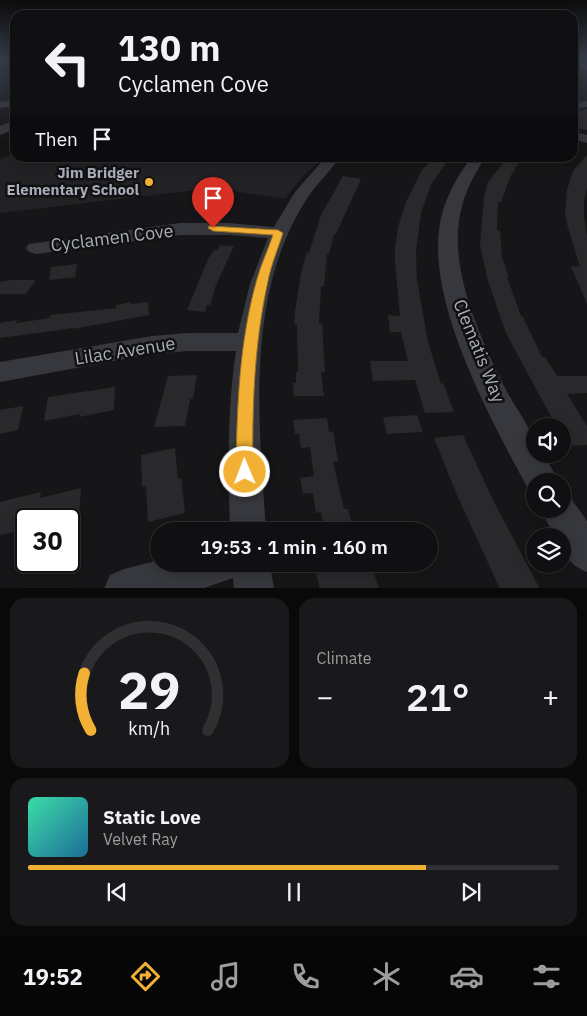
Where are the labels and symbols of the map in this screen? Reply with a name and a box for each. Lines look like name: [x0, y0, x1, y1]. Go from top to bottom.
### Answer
place label: Jim Bridger Elementary School: [7, 163, 139, 199]
marker: Jim Bridger Elementary School: [143, 176, 155, 188]
pin: [192, 177, 234, 228]
street label: Cyclamen Cove: [49, 219, 175, 256]
street label: Clematis Way: [448, 296, 511, 406]
street label: Lilac Avenue: [73, 331, 177, 370]
position arrow: [218, 445, 270, 497]
speed limit sign: 30: [15, 508, 80, 573]

